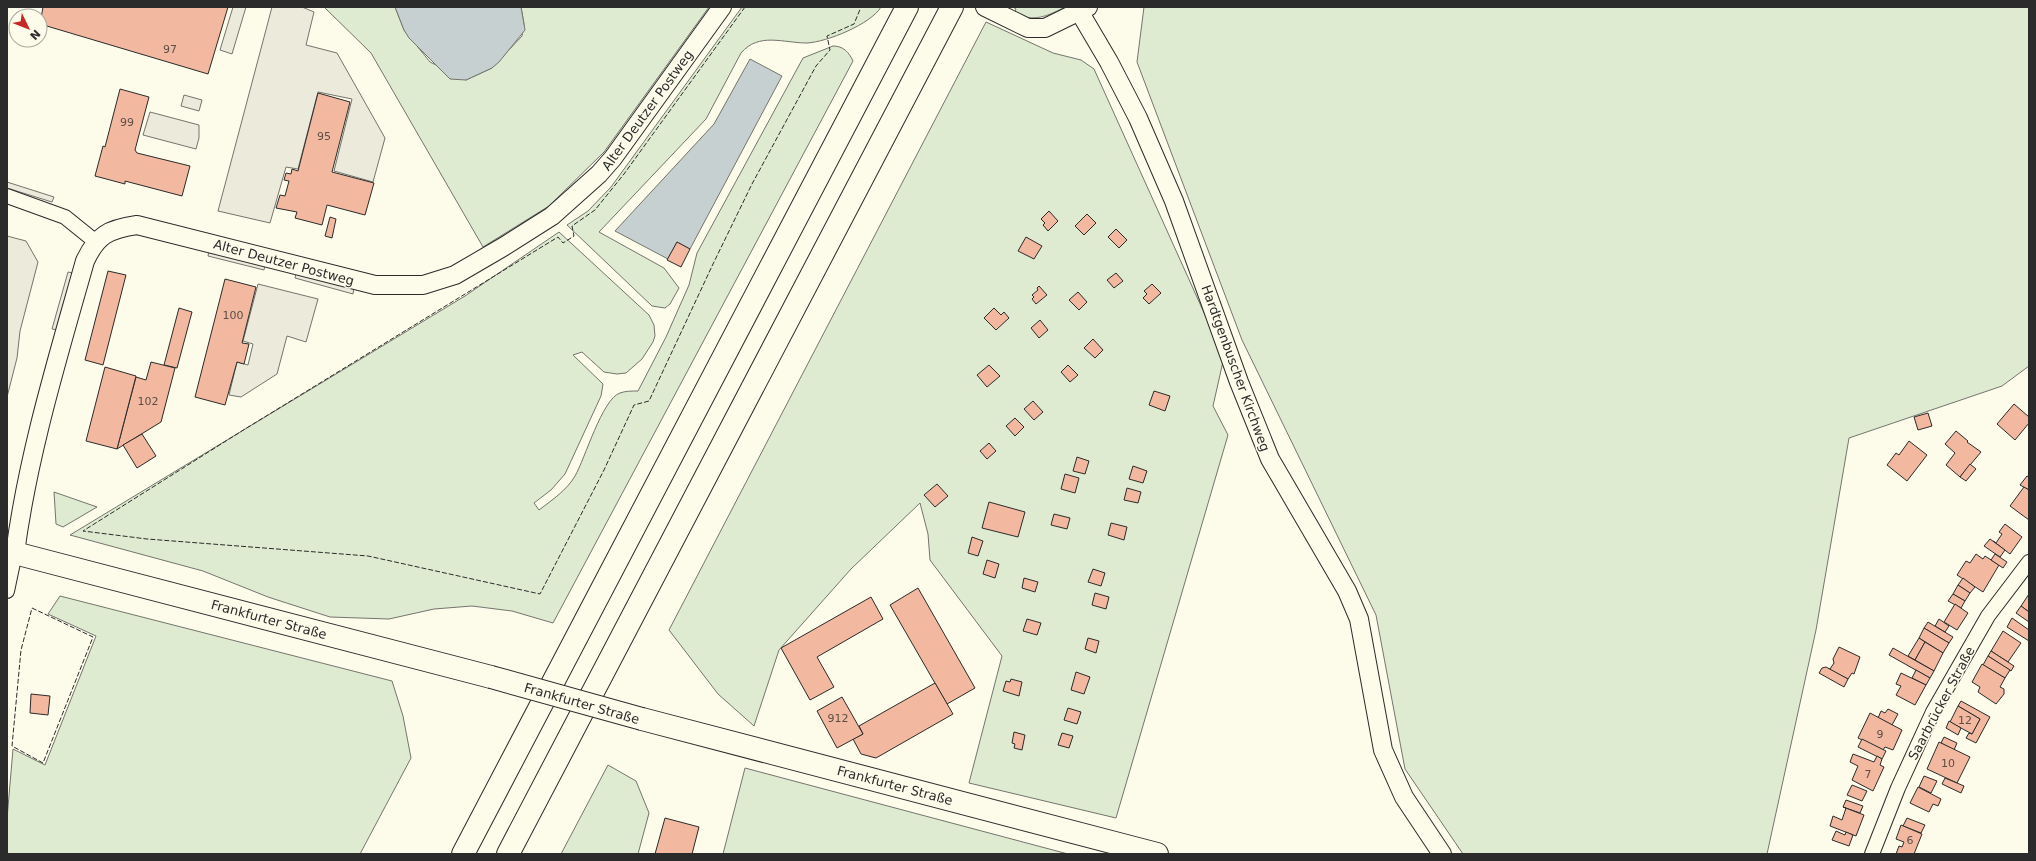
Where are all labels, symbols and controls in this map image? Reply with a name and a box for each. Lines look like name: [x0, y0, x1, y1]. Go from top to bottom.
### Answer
north arrow: [8, 8, 48, 48]
text: N: [27, 27, 43, 42]
house number: 97: [163, 43, 177, 56]
street label: Alter Deutzer Postweg: [599, 47, 696, 173]
house number: 99: [120, 116, 134, 129]
house number: 95: [317, 130, 331, 143]
street label: Alter Deutzer Postweg: [212, 236, 356, 288]
street label: Hardtgenbuscher Kirchweg: [1198, 283, 1273, 454]
house number: 100: [223, 309, 244, 322]
house number: 102: [138, 395, 159, 408]
street label: Frankfurter Straße: [209, 597, 328, 642]
street label: Saarbrücker Straße: [1905, 644, 1978, 762]
street label: Frankfurter Straße: [523, 680, 641, 727]
house number: 912: [828, 712, 849, 725]
house number: 12: [1958, 714, 1972, 727]
house number: 9: [1877, 728, 1884, 741]
house number: 10: [1941, 757, 1955, 770]
street label: Frankfurter Straße: [835, 763, 954, 808]
house number: 7: [1865, 768, 1872, 781]
house number: 6: [1907, 834, 1914, 847]

